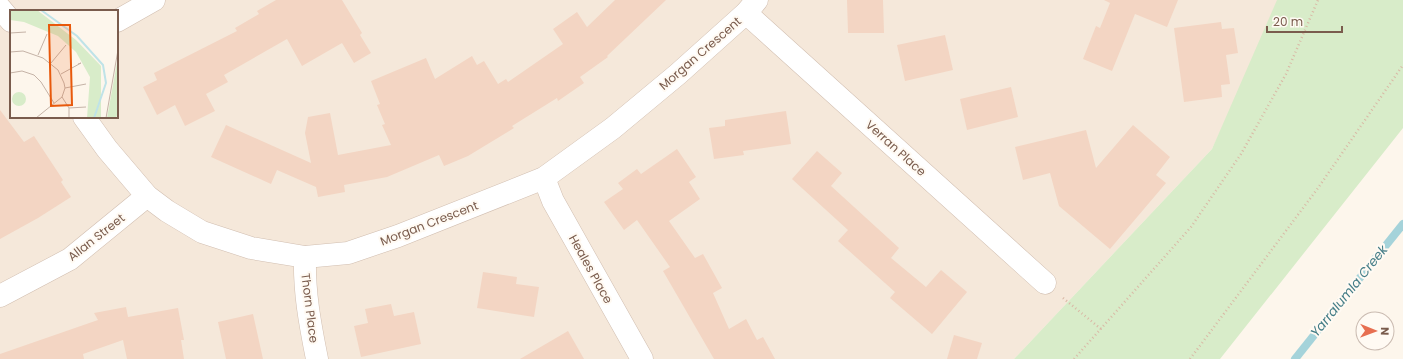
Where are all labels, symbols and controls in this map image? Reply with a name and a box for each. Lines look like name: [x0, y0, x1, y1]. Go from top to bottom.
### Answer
scale bar: [1267, 8, 1342, 34]
inset map: [10, 10, 118, 118]
street label: Morgan Crescent: [655, 13, 745, 93]
text: 20 m: [1273, 13, 1303, 30]
street label: Verran Place: [862, 116, 930, 180]
street label: Morgan Crescent: [377, 196, 481, 250]
street label: Allan Street: [64, 209, 128, 265]
street label: Heales Place: [565, 231, 617, 307]
water label: Yarralumla Creek: [1306, 240, 1393, 341]
street label: Thorn Place: [297, 272, 323, 344]
north arrow: [1355, 311, 1395, 351]
text: N: [1377, 327, 1393, 335]

